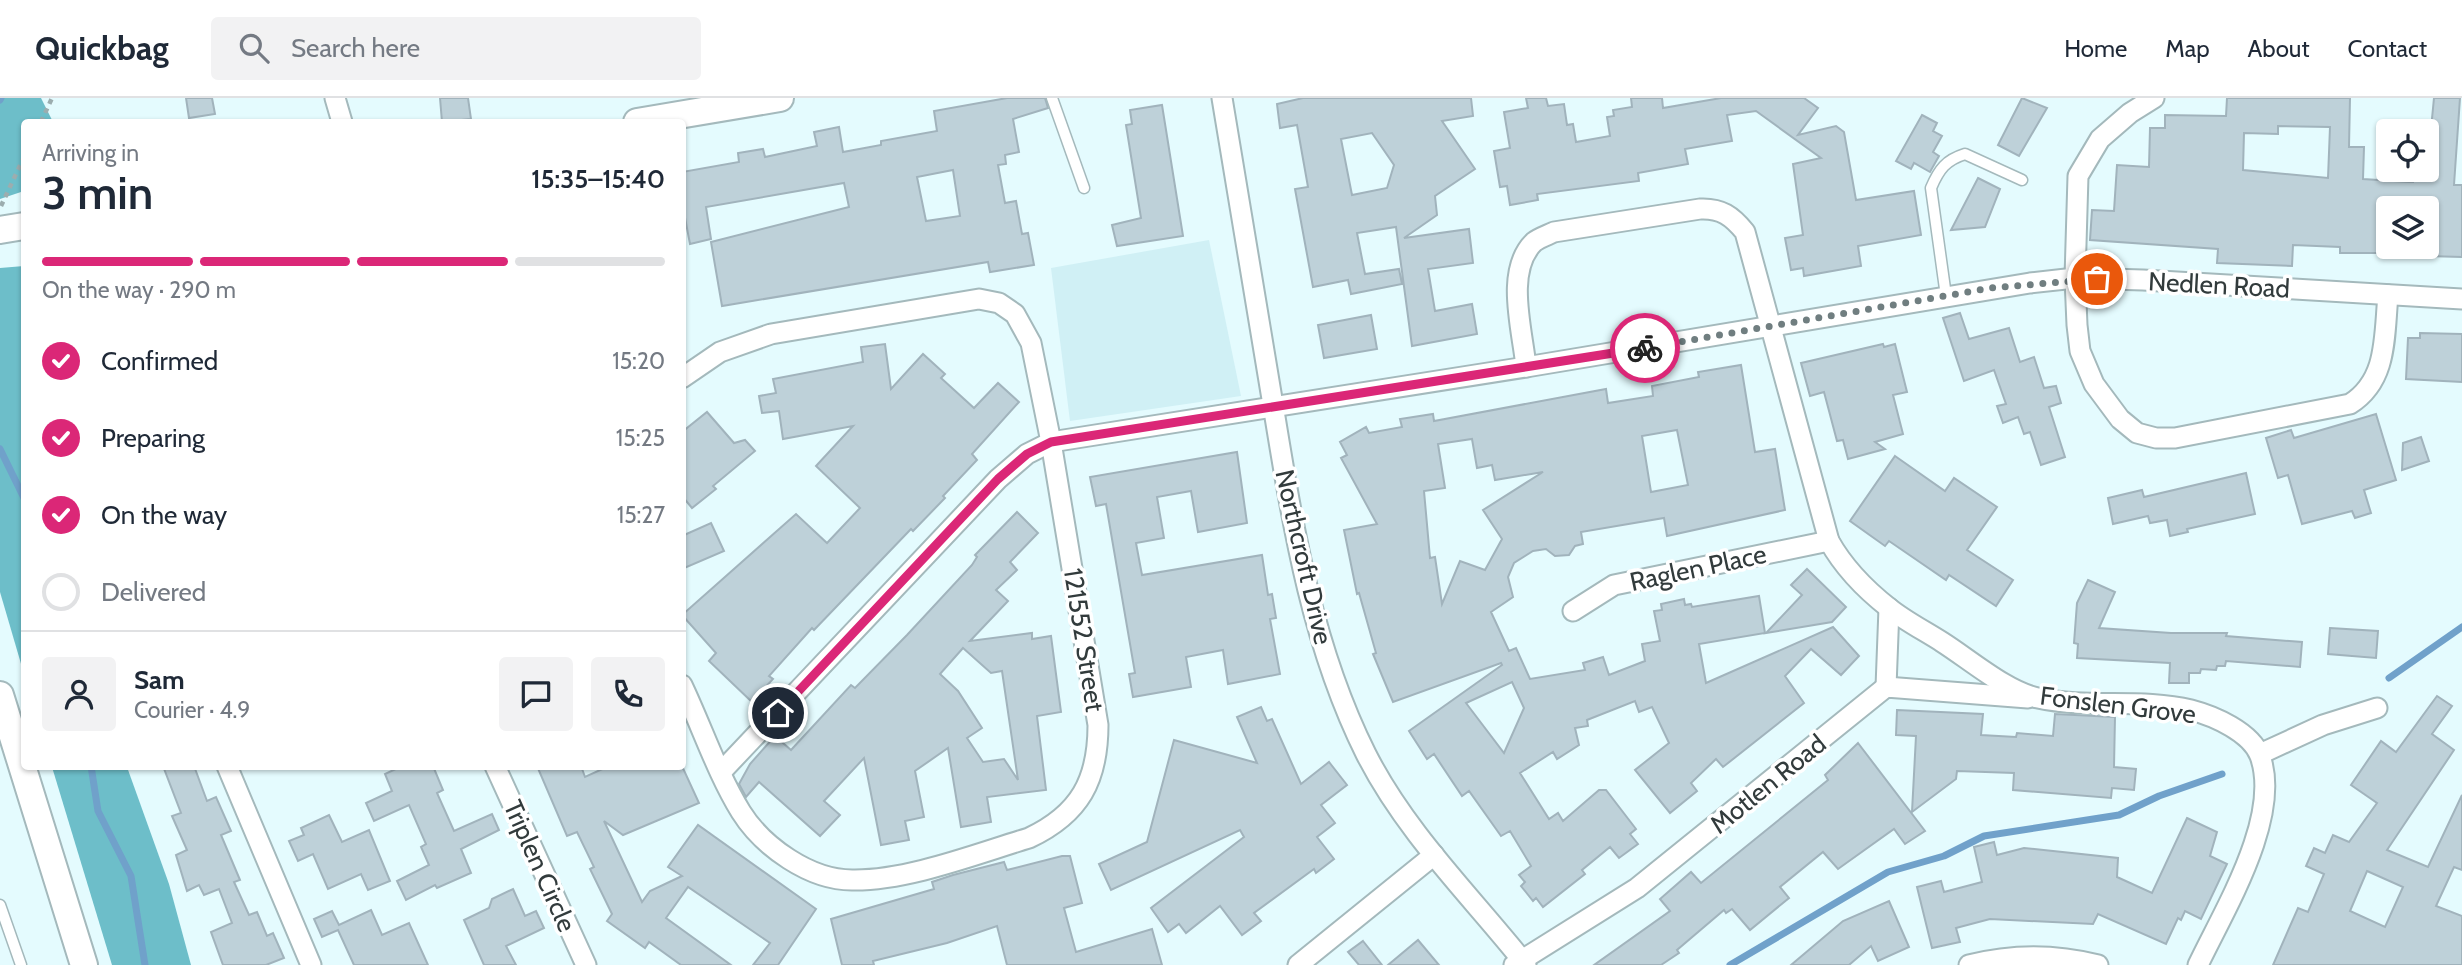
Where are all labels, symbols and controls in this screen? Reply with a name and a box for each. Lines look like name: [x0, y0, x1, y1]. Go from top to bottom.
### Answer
search box: [211, 17, 701, 80]
text: Quickbag: [35, 28, 169, 68]
icon: search: [235, 29, 273, 67]
text: Search here: [291, 32, 420, 64]
text: Home: [2064, 34, 2127, 63]
text: Map: [2165, 34, 2210, 63]
text: About: [2248, 34, 2310, 63]
text: Contact: [2348, 34, 2427, 63]
map controls: [2376, 119, 2439, 259]
button: locate: [2376, 119, 2439, 182]
text: Arriving in: [42, 139, 139, 167]
text: 15:35–15:40: [531, 163, 665, 195]
text: 3 min: [42, 165, 153, 221]
button: layers: [2376, 196, 2439, 259]
pin: [2067, 249, 2127, 309]
icon: bag: [2078, 260, 2116, 298]
street label: Nedlen Road: [2147, 265, 2291, 305]
text: On the way · 290 m: [42, 276, 236, 304]
courier: [1610, 313, 1680, 383]
icon: bike: [1626, 329, 1664, 367]
icon: check: [42, 342, 80, 380]
text: Confirmed: [101, 345, 218, 377]
text: 15:20: [612, 347, 665, 375]
icon: check: [42, 419, 80, 457]
text: Preparing: [101, 422, 205, 454]
text: 15:25: [616, 424, 665, 452]
street label: Northcroft Drive: [1268, 466, 1340, 648]
icon: check: [42, 496, 80, 534]
text: On the way: [101, 499, 227, 531]
text: 15:27: [617, 501, 665, 529]
street label: Raglen Place: [1627, 538, 1769, 598]
street label: 121552 Street: [1057, 566, 1111, 714]
text: Delivered: [101, 576, 206, 608]
button: person: [42, 657, 116, 731]
button: chat: [499, 657, 573, 731]
button: phone: [591, 657, 665, 731]
text: Sam: [134, 664, 185, 696]
street label: Fonslen Grove: [2038, 680, 2198, 730]
pin: [748, 683, 808, 743]
icon: home: [759, 694, 797, 732]
text: Courier · 4.9: [134, 696, 250, 724]
street label: Motlen Road: [1704, 728, 1832, 840]
street label: Triplen Circle: [497, 795, 583, 937]

